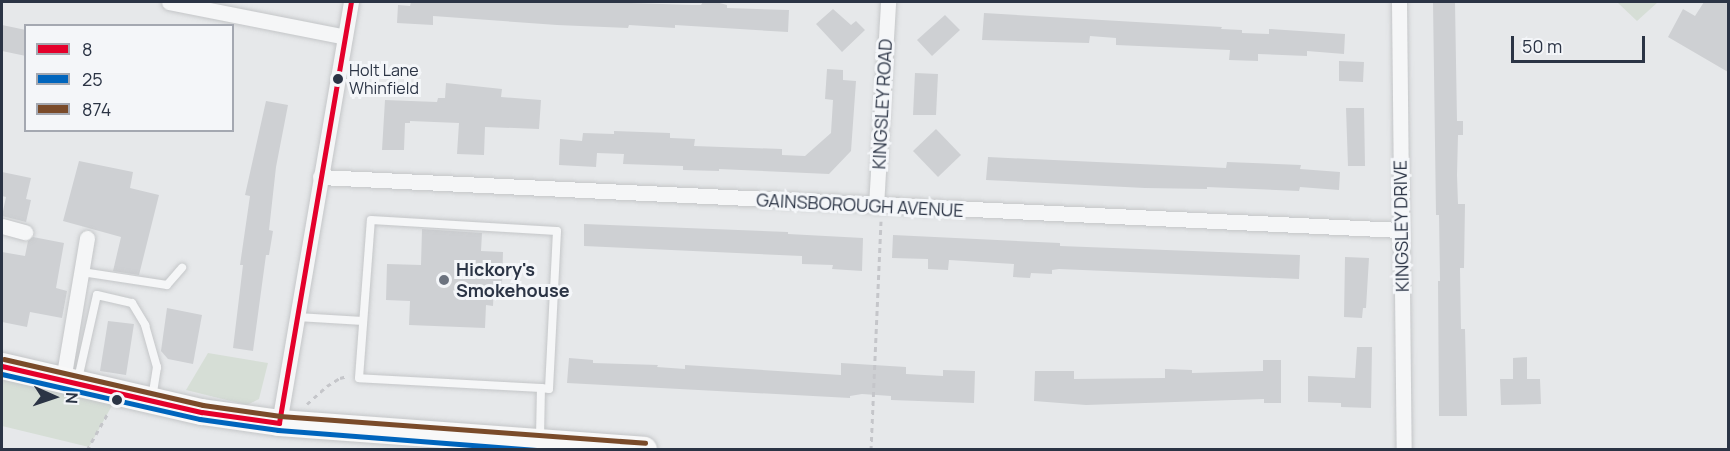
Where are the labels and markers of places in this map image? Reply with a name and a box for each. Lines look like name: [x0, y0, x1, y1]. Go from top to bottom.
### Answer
place label: Holt Lane Whinfield: [349, 60, 419, 98]
marker: Holt Lane Whinfield: [332, 73, 344, 85]
place label: Hickory's Smokehouse: [456, 259, 570, 302]
marker: Hickory's Smokehouse: [437, 273, 451, 287]
unlabelled marker: [111, 394, 123, 406]

